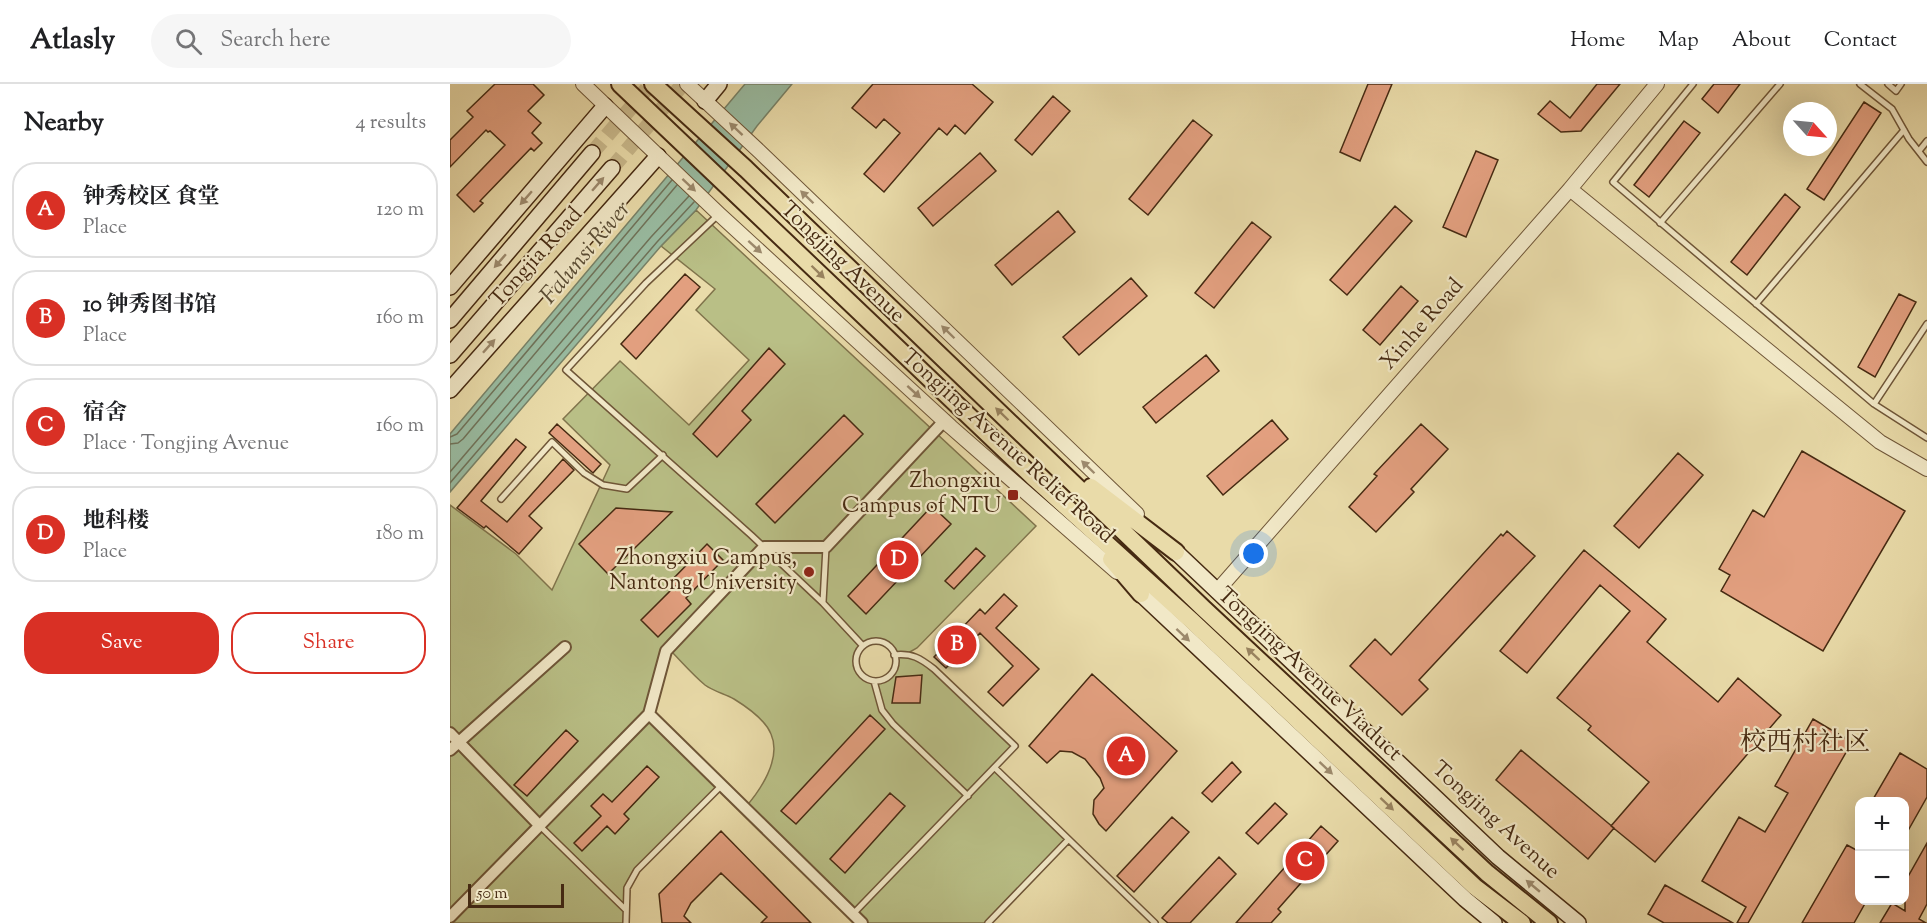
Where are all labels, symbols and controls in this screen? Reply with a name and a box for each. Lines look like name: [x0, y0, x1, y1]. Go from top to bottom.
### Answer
search box: [151, 14, 571, 68]
text: Atlasly: [30, 21, 115, 61]
icon: search: [172, 25, 205, 58]
text: Search here: [220, 25, 331, 57]
text: Home: [1570, 26, 1625, 56]
text: Map: [1658, 26, 1699, 56]
text: About: [1732, 26, 1791, 56]
text: Contact: [1824, 26, 1897, 56]
north arrow: [1783, 102, 1837, 156]
text: Nearby: [24, 105, 104, 142]
text: 4 results: [355, 109, 426, 138]
one-way arrow: [729, 123, 744, 136]
one-way arrow: [591, 177, 604, 192]
one-way arrow: [682, 178, 697, 192]
text: 钟秀校区 食堂: [83, 182, 220, 214]
one-way arrow: [520, 190, 533, 206]
one-way arrow: [800, 190, 815, 204]
water label: Falunsi River: [533, 193, 640, 312]
street label: Tongjing Avenue: [772, 195, 912, 331]
text: A: [37, 196, 54, 225]
text: 120 m: [376, 196, 424, 225]
street label: Tongjia Road: [483, 201, 591, 315]
text: Place: [83, 214, 127, 243]
one-way arrow: [748, 239, 762, 253]
one-way arrow: [493, 253, 506, 269]
one-way arrow: [811, 264, 825, 278]
street label: Xinhe Road: [1374, 272, 1472, 378]
text: 10 钟秀图书馆: [83, 290, 217, 322]
text: B: [39, 304, 52, 333]
text: 160 m: [376, 304, 424, 333]
text: Place: [83, 322, 127, 351]
one-way arrow: [940, 325, 955, 339]
one-way arrow: [482, 339, 496, 354]
street label: Tongjing Avenue Relief Road: [893, 342, 1121, 552]
one-way arrow: [907, 385, 921, 399]
text: 宿舍: [83, 398, 127, 430]
one-way arrow: [995, 408, 1010, 421]
text: C: [37, 412, 54, 441]
text: 160 m: [376, 412, 424, 441]
text: Place · Tongjing Avenue: [83, 430, 289, 459]
one-way arrow: [1082, 461, 1096, 475]
place label: Zhongxiu Campus of NTU: [842, 466, 1001, 523]
marker: Zhongxiu Campus of NTU: [1006, 488, 1020, 502]
text: 地科楼: [83, 506, 149, 538]
text: D: [38, 520, 53, 549]
text: 180 m: [376, 520, 424, 549]
text: Place: [83, 538, 127, 567]
pin: D: [880, 538, 918, 582]
your location: [1239, 539, 1268, 568]
place label: Zhongxiu Campus, Nantong University: [609, 543, 797, 600]
marker: Zhongxiu Campus, Nantong University: [802, 565, 816, 579]
street label: Tongjing Avenue Viaduct: [1209, 581, 1409, 770]
button: Save: [24, 612, 219, 674]
button: Share: [231, 612, 426, 674]
pin: B: [938, 622, 976, 668]
one-way arrow: [1176, 628, 1191, 642]
one-way arrow: [1246, 647, 1260, 661]
district label: 校西村社区: [1740, 725, 1870, 762]
pin: A: [1106, 734, 1146, 778]
street label: Tongjing Avenue: [1424, 755, 1566, 887]
one-way arrow: [1318, 761, 1332, 775]
one-way arrow: [1379, 796, 1393, 810]
map controls: [1855, 797, 1909, 905]
button: +: [1855, 797, 1909, 851]
one-way arrow: [1449, 837, 1464, 851]
pin: C: [1286, 838, 1324, 884]
button: −: [1855, 851, 1909, 905]
one-way arrow: [1525, 880, 1541, 893]
scale bar: [468, 881, 564, 908]
text: 50 m: [477, 883, 508, 906]

